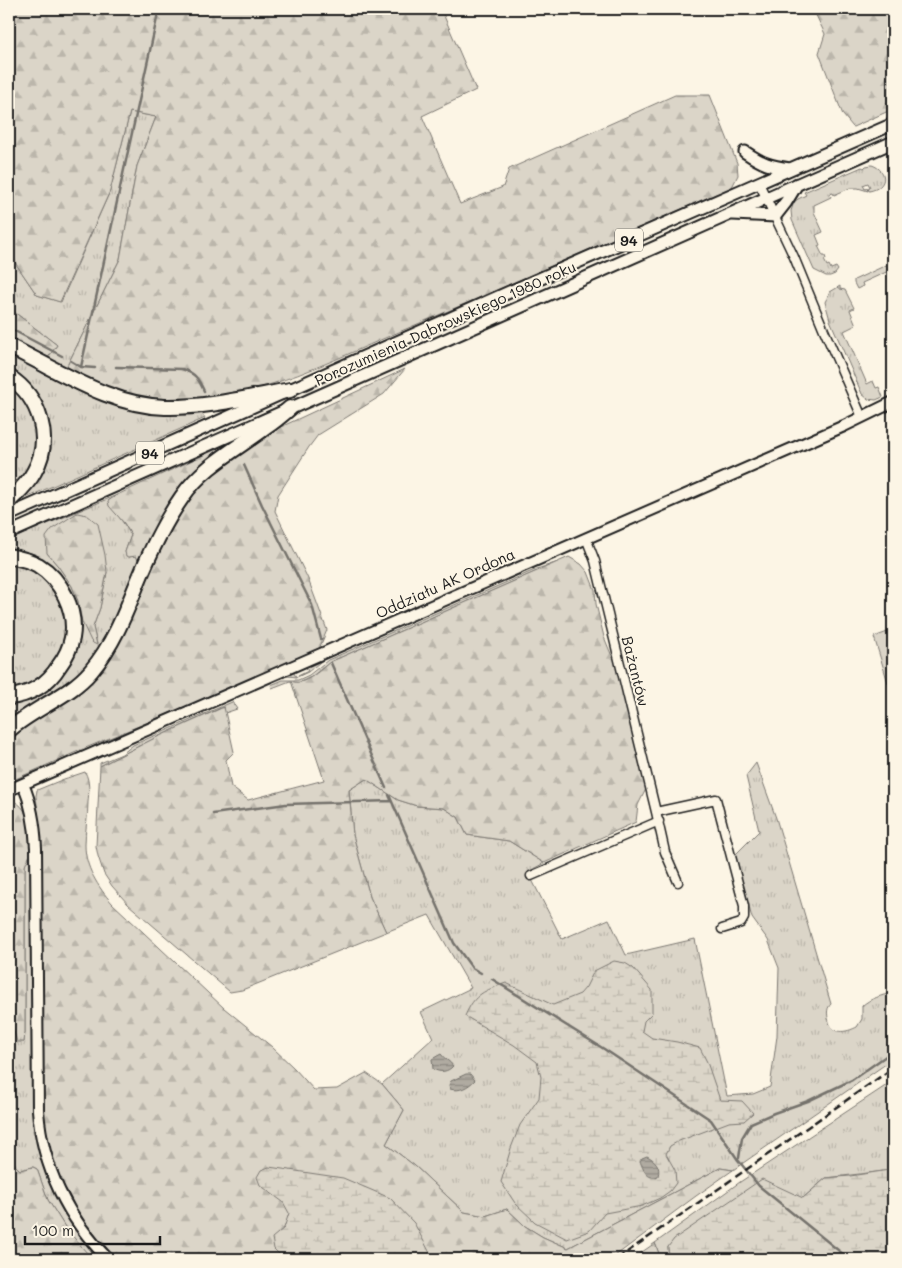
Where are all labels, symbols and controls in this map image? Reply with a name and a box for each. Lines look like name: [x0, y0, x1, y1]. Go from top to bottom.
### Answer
road number: 94: [615, 228, 643, 252]
street label: Porozumienia Dąbrowskiego 1980 roku: [311, 256, 579, 390]
road number: 94: [136, 442, 164, 464]
street label: Oddziału AK Ordona: [372, 543, 518, 623]
street label: Bażantów: [618, 634, 654, 708]
scale bar: [25, 1213, 160, 1245]
text: 100 m: [32, 1220, 74, 1240]

